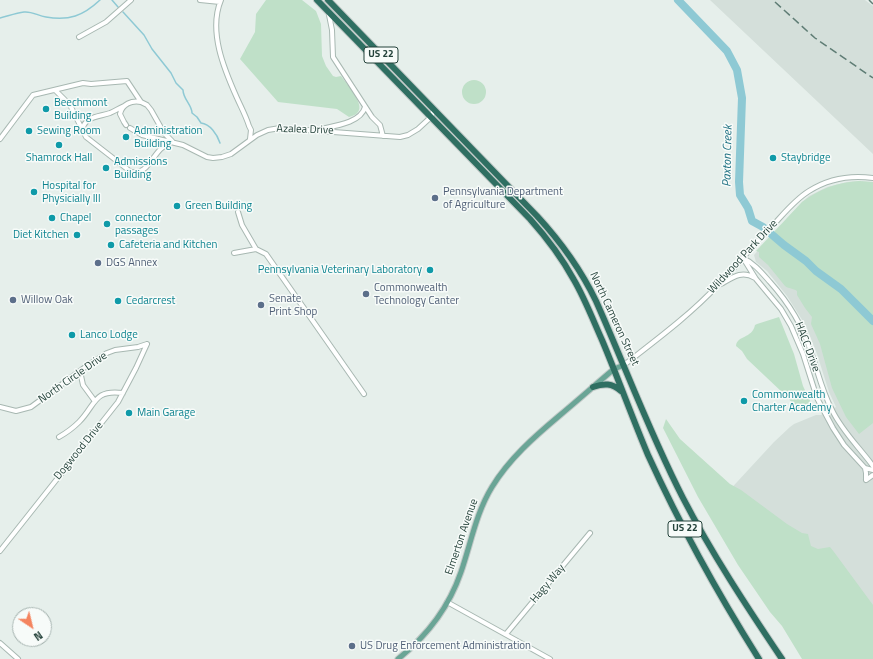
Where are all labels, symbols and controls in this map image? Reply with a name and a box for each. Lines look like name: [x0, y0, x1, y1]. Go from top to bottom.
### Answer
road number: US 22: [364, 47, 398, 63]
place label: Beechmont Building: [54, 96, 107, 122]
marker: Beechmont Building: [41, 104, 51, 114]
street label: Azalea Drive: [276, 122, 334, 138]
place label: Sewing Room: [37, 124, 101, 138]
place label: Administration Building: [134, 124, 203, 150]
water label: Paxton Creek: [720, 125, 736, 187]
marker: Sewing Room: [24, 126, 34, 136]
marker: Administration Building: [121, 132, 131, 142]
marker: Shamrock Hall: [54, 140, 64, 150]
place label: Shamrock Hall: [26, 151, 92, 165]
place label: Staybridge: [781, 151, 831, 165]
marker: Staybridge: [768, 153, 778, 163]
place label: Admissions Building: [114, 155, 167, 181]
marker: Admissions Building: [101, 163, 111, 173]
place label: Hospital for Physicially Ill: [42, 179, 100, 205]
place label: Pennsylvania Department of Agriculture: [443, 185, 563, 211]
marker: Hospital for Physicially Ill: [29, 187, 39, 197]
marker: Pennsylvania Department of Agriculture: [430, 193, 440, 203]
place label: Green Building: [185, 199, 252, 213]
marker: Green Building: [172, 201, 182, 211]
place label: Chapel: [60, 211, 91, 225]
place label: connector passages: [115, 211, 161, 237]
marker: Chapel: [47, 213, 57, 223]
street label: Wildwood Park Drive: [705, 217, 781, 297]
marker: connector passages: [102, 219, 112, 229]
place label: Diet Kitchen: [13, 228, 69, 242]
marker: Diet Kitchen: [72, 230, 82, 240]
place label: Cafeteria and Kitchen: [119, 238, 217, 252]
marker: Cafeteria and Kitchen: [106, 240, 116, 250]
place label: DGS Annex: [106, 256, 157, 270]
marker: DGS Annex: [93, 258, 103, 268]
place label: Pennsylvania Veterinary Laboratory: [258, 263, 422, 277]
marker: Pennsylvania Veterinary Laboratory: [425, 265, 435, 275]
street label: North Cameron Street: [587, 270, 641, 368]
place label: Commonwealth Technology Canter: [374, 281, 459, 307]
marker: Commonwealth Technology Canter: [361, 289, 371, 299]
place label: Senate Print Shop: [269, 292, 317, 318]
place label: Willow Oak: [21, 293, 73, 307]
place label: Cedarcrest: [126, 294, 175, 308]
marker: Willow Oak: [8, 295, 18, 305]
marker: Cedarcrest: [113, 296, 123, 306]
marker: Senate Print Shop: [256, 300, 266, 310]
street label: HACC Drive: [791, 320, 823, 374]
place label: Lanco Lodge: [80, 328, 138, 342]
marker: Lanco Lodge: [67, 330, 77, 340]
street label: North Circle Drive: [36, 349, 110, 407]
place label: Commonwealth Charter Academy: [752, 388, 831, 414]
marker: Commonwealth Charter Academy: [739, 396, 749, 406]
place label: Main Garage: [137, 406, 195, 420]
marker: Main Garage: [124, 408, 134, 418]
street label: Dogwood Drive: [52, 419, 106, 483]
street label: Elmerton Avenue: [443, 497, 481, 577]
road number: US 22: [668, 521, 702, 537]
street label: Hagy Way: [528, 562, 568, 606]
north arrow: [12, 607, 52, 647]
text: N: [31, 627, 46, 645]
place label: US Drug Enforcement Administration: [360, 639, 531, 653]
marker: US Drug Enforcement Administration: [347, 641, 357, 651]

